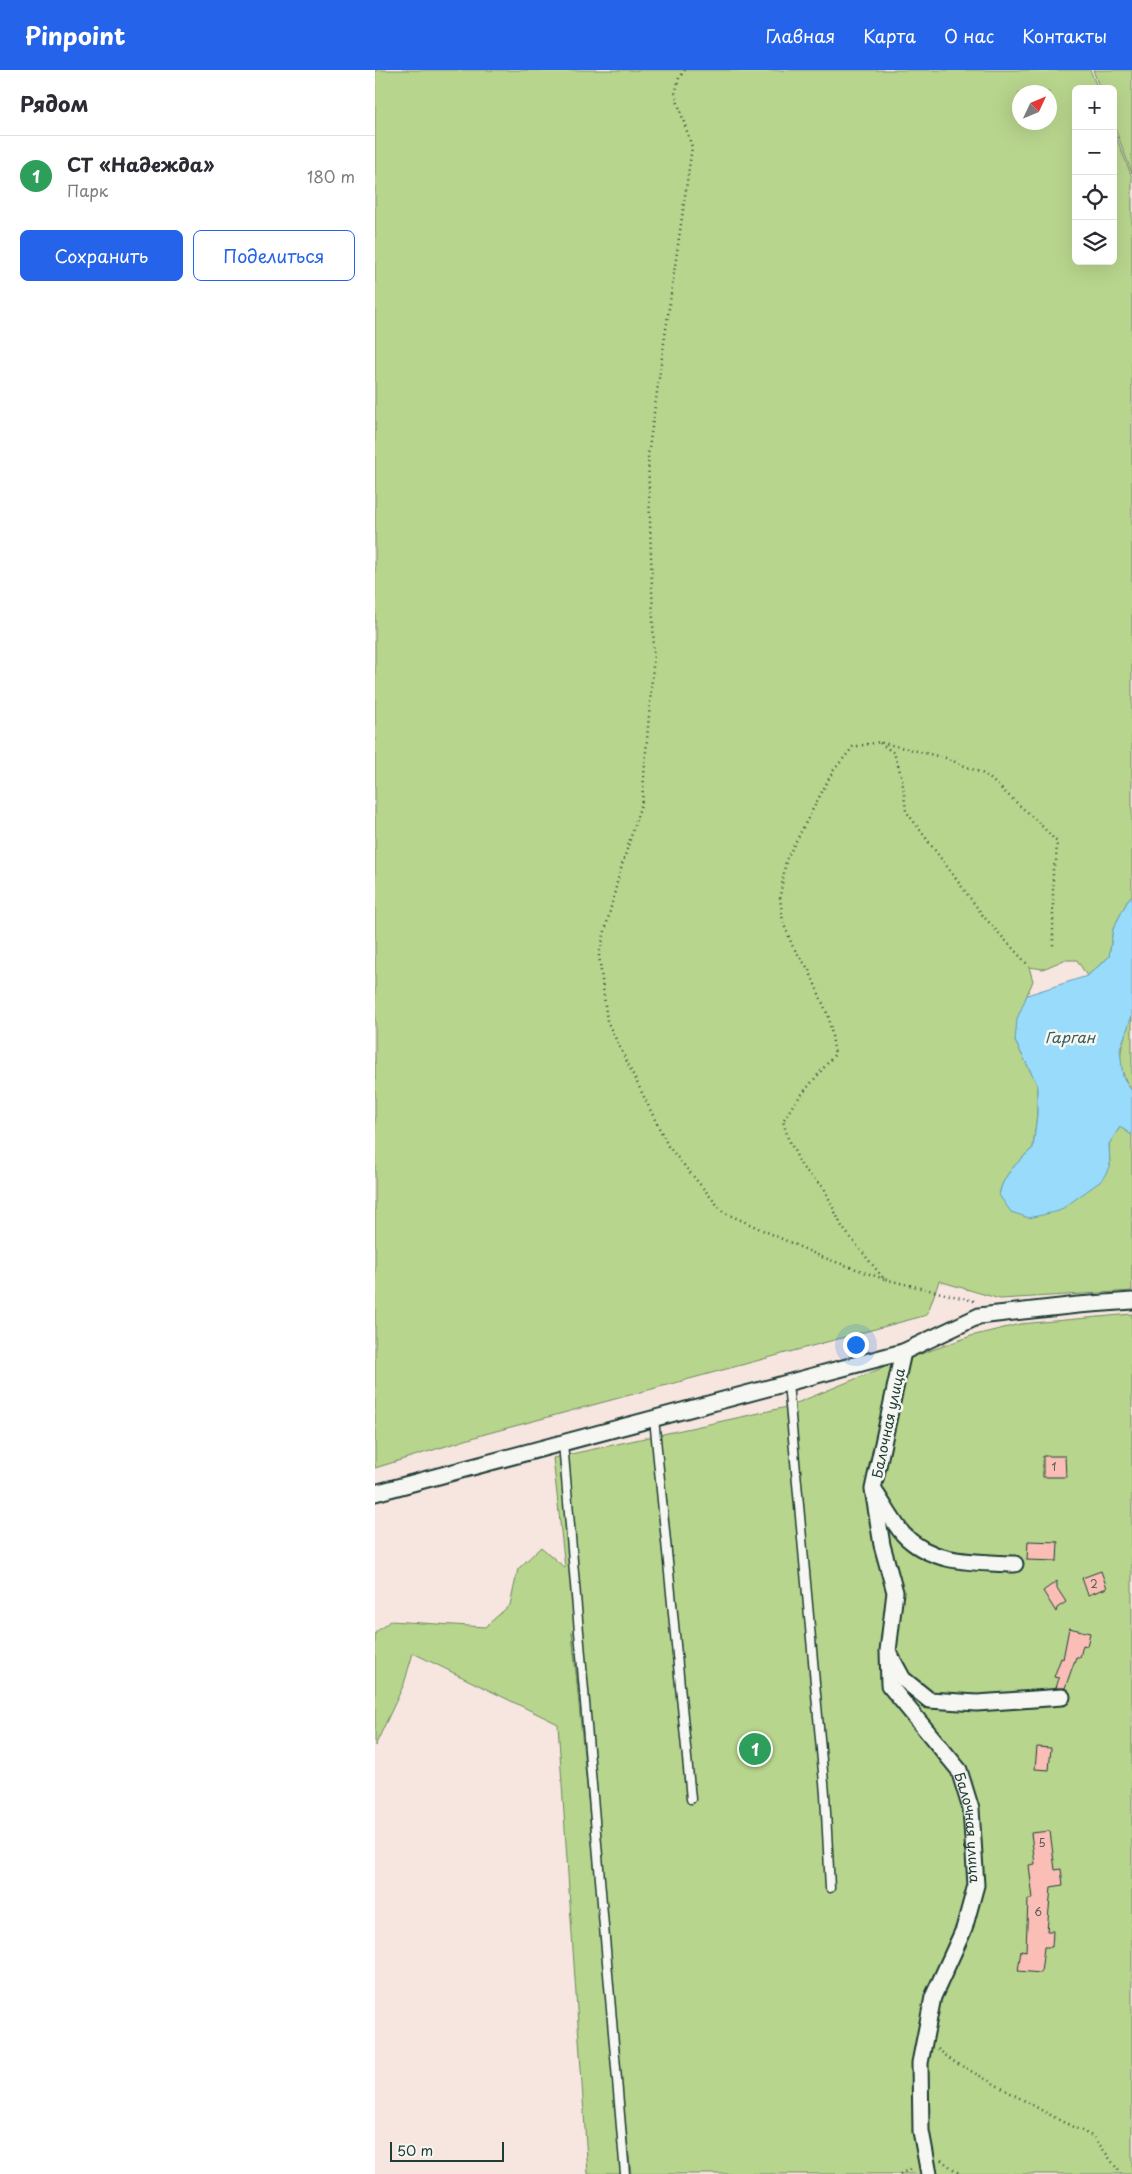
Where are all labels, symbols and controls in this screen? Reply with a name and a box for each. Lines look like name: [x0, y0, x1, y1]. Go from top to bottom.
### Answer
text: Pinpoint: [25, 17, 126, 53]
text: Главная: [766, 22, 835, 49]
text: Карта: [863, 22, 916, 49]
text: О нас: [944, 22, 994, 49]
text: Контакты: [1022, 22, 1107, 49]
north arrow: [1012, 85, 1057, 130]
map controls: [1072, 85, 1117, 265]
button: +: [1072, 85, 1117, 130]
text: Рядом: [20, 87, 88, 119]
button: −: [1072, 130, 1117, 175]
text: СТ «Надежда»: [67, 150, 214, 178]
text: 1: [32, 164, 40, 188]
text: 180 m: [307, 164, 355, 188]
button: locate: [1072, 175, 1117, 220]
text: Парк: [67, 178, 108, 202]
button: layers: [1072, 220, 1117, 265]
button: Сохранить: [20, 230, 183, 281]
button: Поделиться: [193, 230, 355, 281]
water label: Гарган: [1045, 1025, 1097, 1048]
your location: [843, 1332, 869, 1358]
street label: Балочная улица: [866, 1366, 910, 1480]
house number: 1: [1052, 1458, 1057, 1475]
house number: 2: [1090, 1575, 1098, 1592]
pin: 1: [739, 1730, 771, 1768]
street label: Балочная улица: [950, 1769, 986, 1884]
house number: 5: [1038, 1834, 1046, 1851]
house number: 6: [1034, 1903, 1042, 1920]
scale bar: [390, 2139, 504, 2162]
text: 50 m: [397, 2140, 433, 2161]

